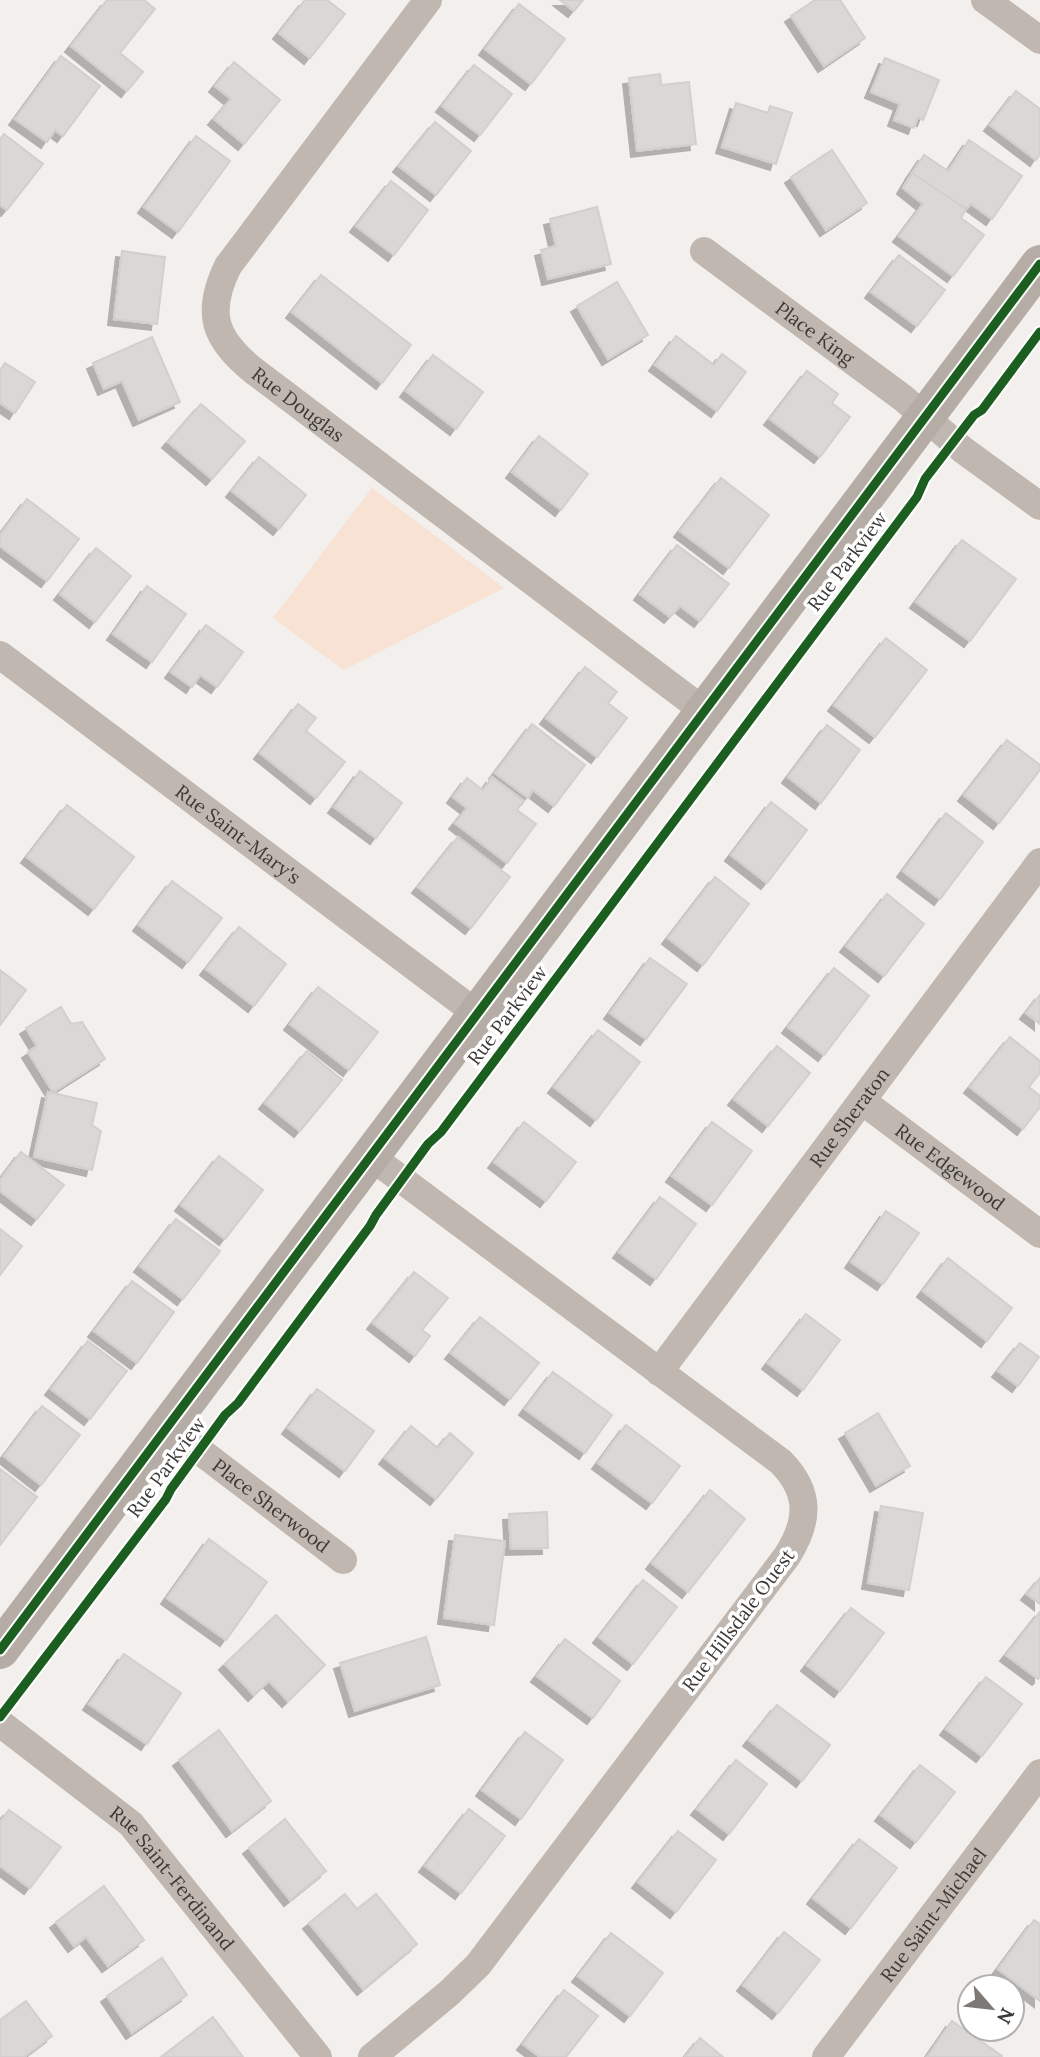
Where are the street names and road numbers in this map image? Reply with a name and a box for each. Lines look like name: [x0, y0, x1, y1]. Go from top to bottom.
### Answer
street label: Place King: [771, 296, 860, 370]
street label: Rue Douglas: [247, 362, 350, 447]
street label: Rue Parkview: [802, 506, 893, 616]
street label: Rue Saint-Mary's: [171, 779, 306, 889]
street label: Rue Parkview: [462, 960, 553, 1070]
street label: Rue Sheraton: [804, 1062, 895, 1172]
street label: Rue Edgewood: [890, 1118, 1010, 1216]
street label: Rue Parkview: [121, 1411, 211, 1522]
street label: Place Sherwood: [208, 1453, 335, 1558]
street label: Rue Hillsdale Ouest: [677, 1543, 800, 1696]
street label: Rue Saint-Ferdinand: [105, 1800, 240, 1955]
street label: Rue Saint-Michael: [875, 1843, 991, 1987]

